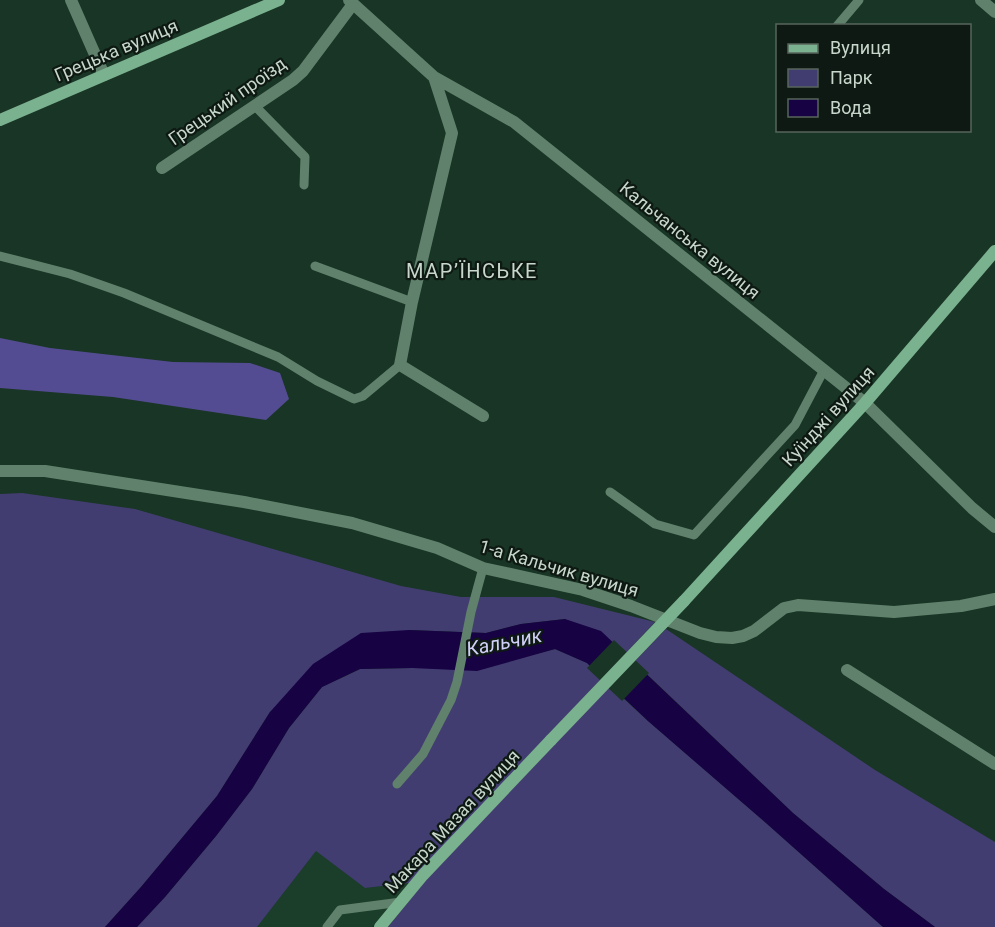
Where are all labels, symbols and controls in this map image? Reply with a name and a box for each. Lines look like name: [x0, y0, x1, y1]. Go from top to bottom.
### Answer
street label: Грецька вулиця: [51, 15, 181, 85]
legend: [776, 24, 971, 132]
text: Вулиця: [830, 37, 891, 58]
street label: Грецький проїзд: [164, 53, 290, 149]
text: Парк: [830, 67, 873, 88]
text: Вода: [830, 97, 872, 118]
street label: Кальчанська вулиця: [616, 177, 764, 303]
district label: МАР’ЇНСЬКЕ: [406, 259, 538, 283]
street label: Куїнджі вулиця: [777, 361, 879, 471]
street label: 1-а Кальчик вулиця: [477, 535, 641, 601]
water label: Кальчик: [464, 623, 544, 661]
street label: Макара Мазая вулиця: [380, 745, 524, 897]

